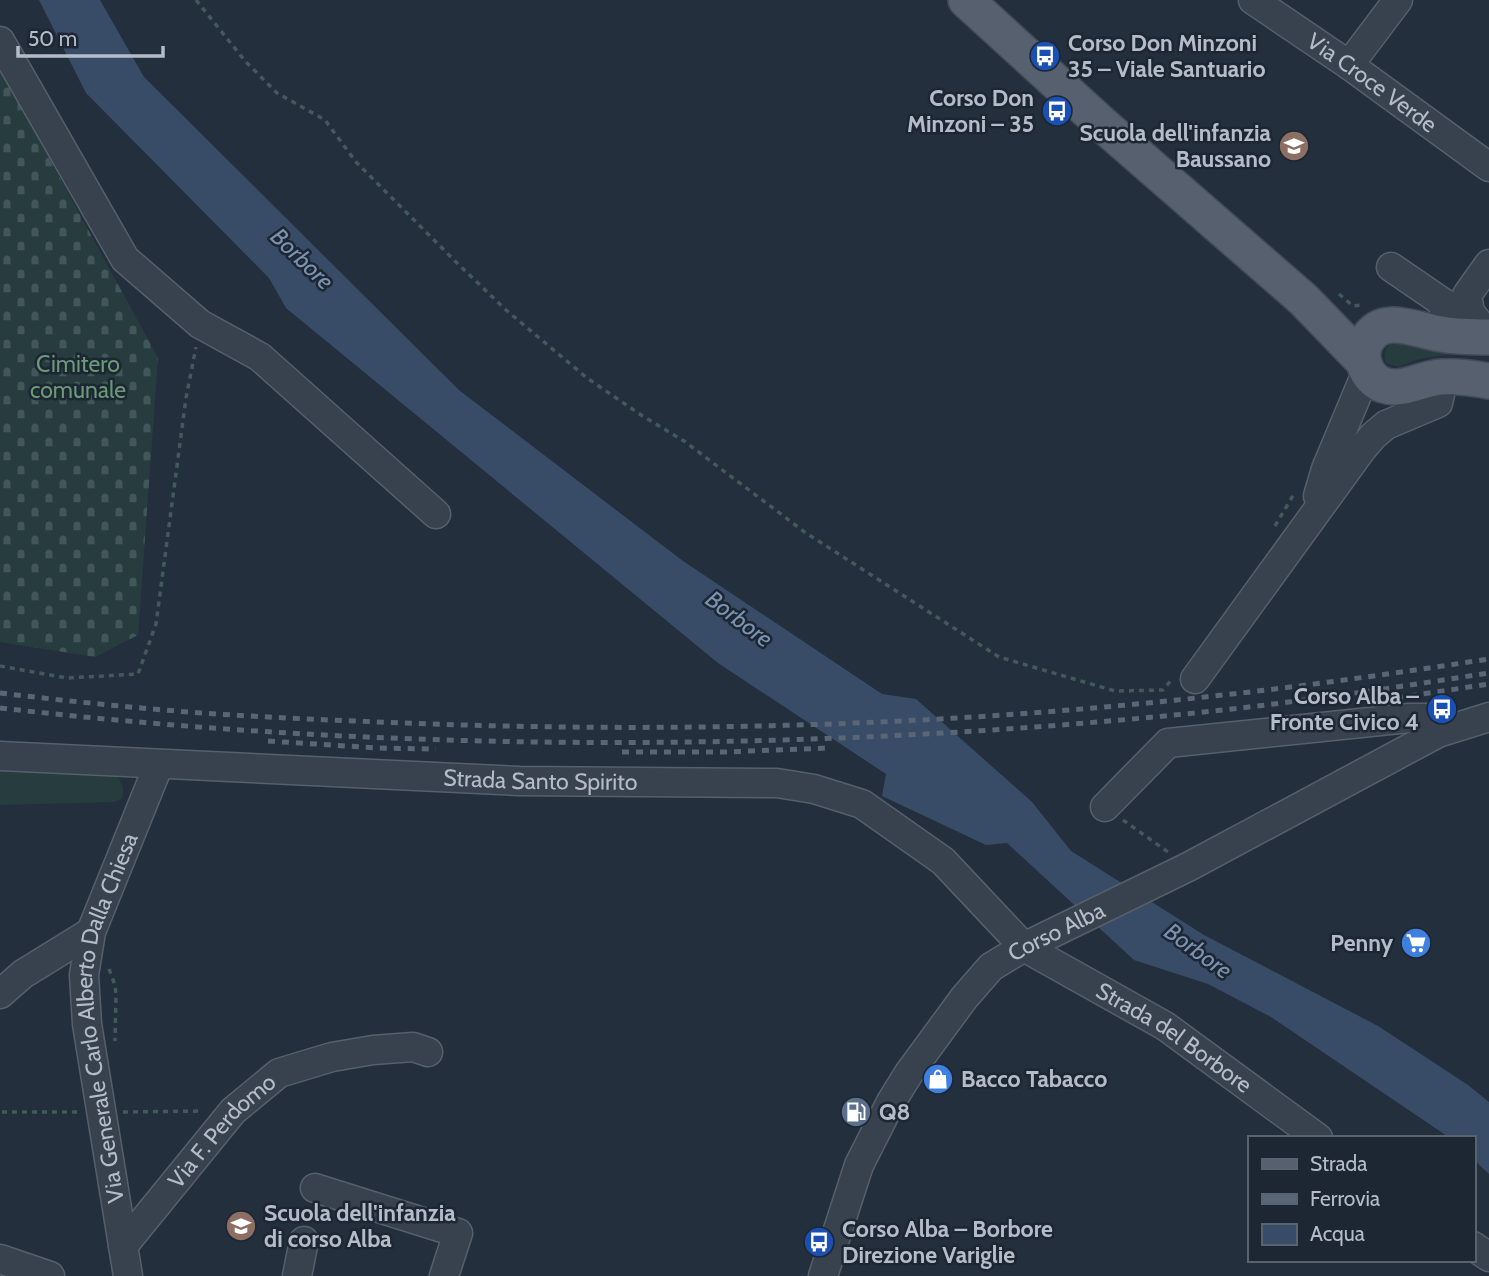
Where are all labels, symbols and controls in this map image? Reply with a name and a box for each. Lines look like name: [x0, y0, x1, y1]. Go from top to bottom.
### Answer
scale bar: [18, 14, 163, 58]
text: 50 m: [28, 26, 77, 51]
street label: Via Croce Verde: [1302, 27, 1443, 139]
place label: Corso Don Minzoni 35 – Viale Santuario: [1068, 29, 1266, 83]
bus stop icon: Corso Don Minzoni 35 – Viale Santuario: [1028, 39, 1062, 73]
place label: Corso Don Minzoni – 35: [907, 84, 1034, 138]
bus stop icon: Corso Don Minzoni – 35: [1040, 94, 1074, 128]
place label: Scuola dell'infanzia Baussano: [1079, 119, 1272, 173]
school or university icon: Scuola dell'infanzia Baussano: [1277, 129, 1311, 163]
water label: Borbore: [265, 222, 340, 296]
park label: Cimitero comunale: [30, 350, 126, 404]
water label: Borbore: [700, 584, 778, 653]
place label: Corso Alba – Fronte Civico 4: [1270, 682, 1419, 736]
bus stop icon: Corso Alba – Fronte Civico 4: [1425, 692, 1459, 726]
street label: Strada Santo Spirito: [443, 763, 638, 796]
street label: Via Generale Carlo Alberto Dalla Chiesa: [70, 829, 144, 1205]
street label: Corso Alba: [1003, 896, 1109, 967]
water label: Borbore: [1159, 916, 1238, 985]
supermarket icon: Penny: [1399, 926, 1433, 960]
place label: Penny: [1330, 929, 1394, 957]
street label: Strada del Borbore: [1091, 976, 1258, 1099]
shop icon: Bacco Tabacco: [921, 1062, 955, 1096]
place label: Bacco Tabacco: [961, 1065, 1107, 1093]
street label: Via F. Perdomo: [162, 1068, 281, 1194]
fuel station icon: Q8: [839, 1095, 873, 1129]
place label: Q8: [879, 1098, 910, 1126]
legend: [1248, 1136, 1475, 1262]
text: Strada: [1310, 1151, 1367, 1176]
text: Ferrovia: [1310, 1186, 1380, 1211]
place label: Scuola dell'infanzia di corso Alba: [264, 1199, 456, 1253]
school or university icon: Scuola dell'infanzia di corso Alba: [224, 1209, 258, 1243]
place label: Corso Alba – Borbore Direzione Variglie: [842, 1215, 1053, 1269]
text: Acqua: [1310, 1221, 1365, 1246]
bus stop icon: Corso Alba – Borbore Direzione Variglie: [802, 1225, 836, 1259]

